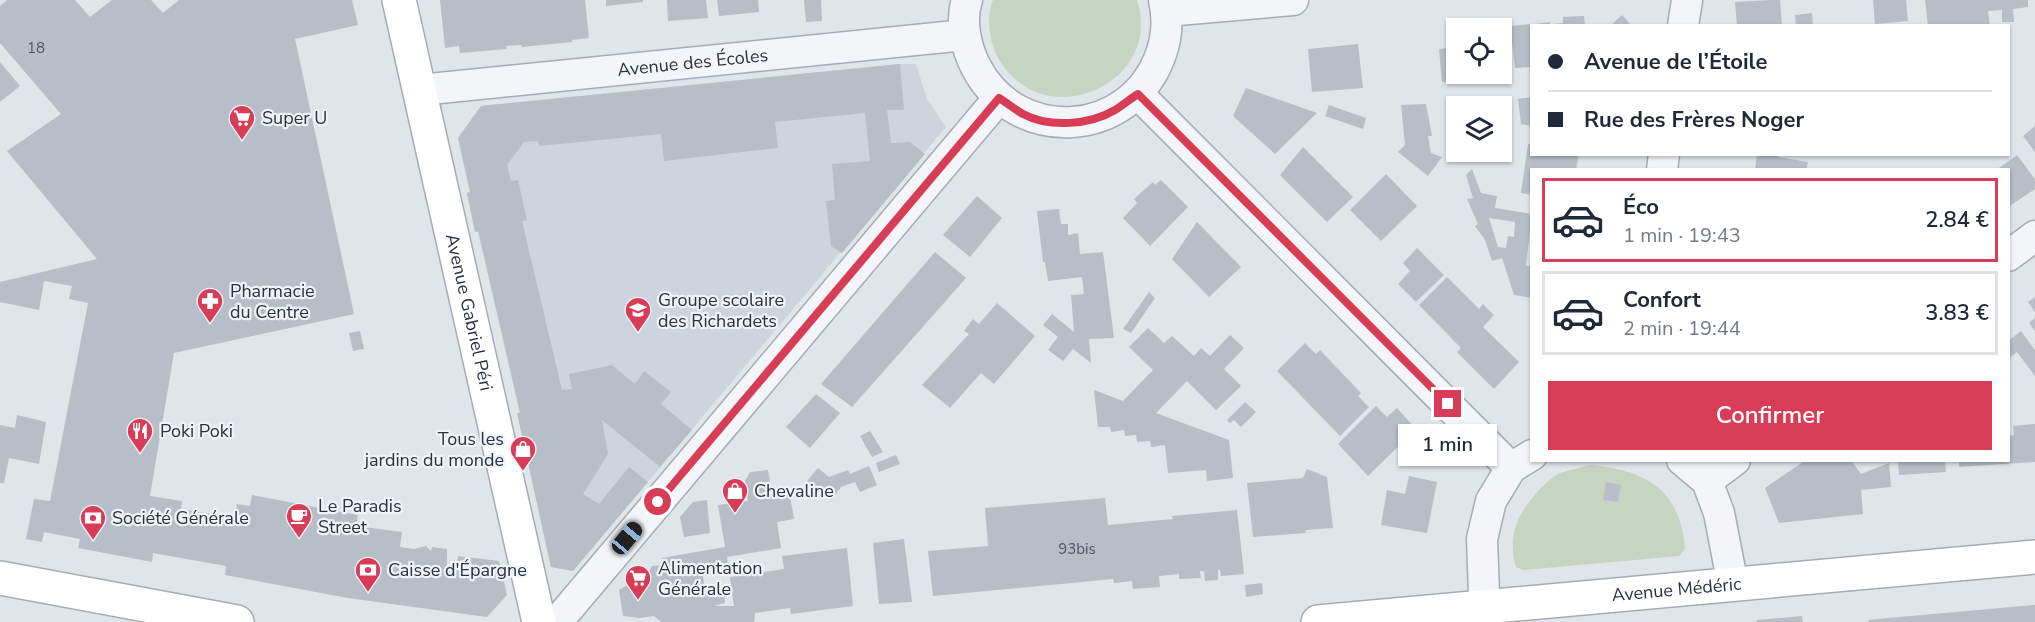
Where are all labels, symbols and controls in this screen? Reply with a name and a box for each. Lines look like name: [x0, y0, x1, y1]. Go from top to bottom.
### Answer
map controls: [1446, 18, 1512, 162]
button: locate: [1446, 18, 1512, 84]
house number: 18: [27, 38, 45, 58]
street label: Avenue des Écoles: [616, 43, 769, 82]
text: Avenue de l’Étoile: [1584, 47, 1767, 77]
button: layers: [1446, 96, 1512, 162]
supermarket icon: Super U: [227, 103, 257, 141]
text: Rue des Frères Noger: [1584, 105, 1804, 135]
place label: Super U: [262, 106, 327, 130]
text: Éco: [1623, 192, 1659, 222]
icon: car: [1551, 193, 1605, 247]
text: 2.84 €: [1925, 205, 1989, 235]
text: 1 min · 19:43: [1623, 222, 1741, 249]
street label: Avenue Gabriel Péri: [440, 231, 499, 393]
place label: Pharmacie du Centre: [230, 279, 315, 324]
text: Confort: [1623, 285, 1701, 315]
pharmacy icon: Pharmacie du Centre: [195, 286, 225, 324]
icon: car: [1551, 286, 1605, 340]
place label: Groupe scolaire des Richardets: [658, 288, 784, 333]
school or university icon: Groupe scolaire des Richardets: [623, 295, 653, 333]
text: 3.83 €: [1925, 298, 1989, 328]
text: 2 min · 19:44: [1623, 315, 1741, 342]
button: Confirmer: [1548, 381, 1992, 450]
route end: [1434, 390, 1461, 417]
restaurant icon: Poki Poki: [125, 416, 155, 454]
place label: Poki Poki: [160, 419, 233, 443]
callout: 1 min: [1398, 425, 1498, 467]
place label: Tous les jardins du monde: [363, 427, 504, 472]
text: 1 min: [1422, 431, 1473, 458]
shop icon: Tous les jardins du monde: [508, 434, 538, 472]
shop icon: Chevaline: [720, 476, 750, 514]
place label: Chevaline: [754, 479, 834, 503]
route start: [644, 488, 671, 515]
place label: Le Paradis Street: [318, 494, 402, 539]
cafe icon: Le Paradis Street: [284, 501, 314, 539]
bank icon: Société Générale: [78, 503, 108, 541]
place label: Société Générale: [112, 506, 249, 530]
car: [609, 518, 645, 558]
house number: 93bis: [1058, 539, 1096, 559]
bank icon: Caisse d'Épargne: [353, 555, 383, 593]
place label: Alimentation Générale: [658, 556, 762, 601]
place label: Caisse d'Épargne: [388, 558, 527, 582]
supermarket icon: Alimentation Générale: [623, 563, 653, 601]
street label: Avenue Médéric: [1611, 572, 1742, 607]

